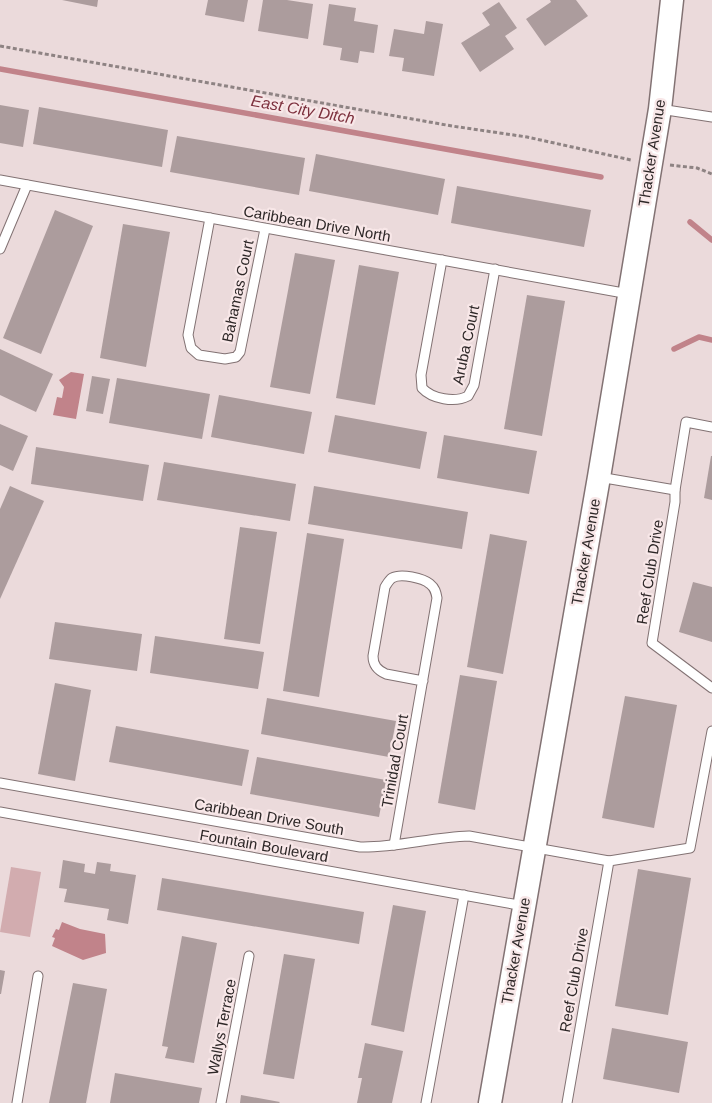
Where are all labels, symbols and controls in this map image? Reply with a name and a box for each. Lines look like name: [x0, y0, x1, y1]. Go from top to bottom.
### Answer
water label: East City Ditch: [250, 92, 356, 127]
street label: Thacker Avenue: [635, 98, 668, 208]
street label: Caribbean Drive North: [242, 202, 392, 245]
street label: Bahamas Court: [218, 237, 257, 344]
street label: Aruba Court: [449, 303, 482, 386]
street label: Thacker Avenue: [568, 497, 603, 607]
street label: Reef Club Drive: [633, 518, 666, 626]
street label: Trinidad Court: [378, 712, 411, 809]
street label: Caribbean Drive South: [193, 795, 345, 838]
street label: Fountain Boulevard: [199, 826, 330, 865]
street label: Thacker Avenue: [498, 896, 533, 1006]
street label: Reef Club Drive: [556, 926, 591, 1034]
street label: Wallys Terrace: [204, 977, 239, 1076]

